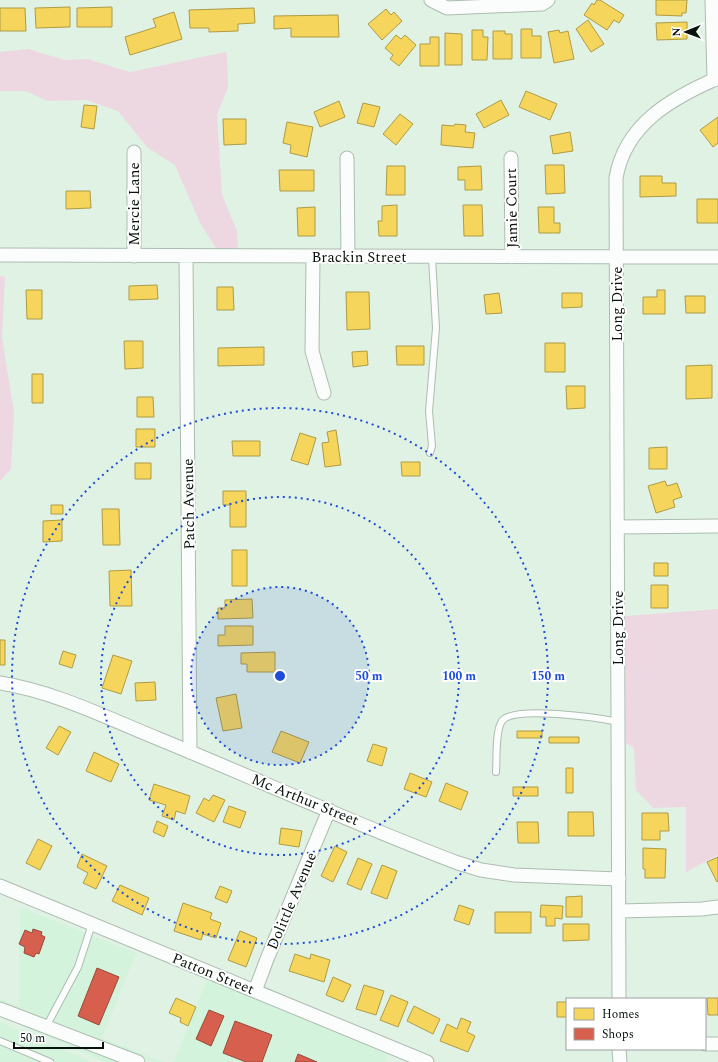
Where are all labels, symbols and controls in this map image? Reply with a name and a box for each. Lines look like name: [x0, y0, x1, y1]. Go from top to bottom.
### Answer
north arrow: [666, 12, 706, 52]
text: N: [668, 28, 685, 37]
street label: Mercie Lane: [123, 162, 146, 246]
street label: Jamie Court: [500, 168, 524, 248]
street label: Brackin Street: [311, 246, 407, 269]
street label: Long Drive: [606, 267, 629, 341]
street label: Patch Avenue: [177, 458, 201, 550]
street label: Long Drive: [607, 591, 630, 665]
text: 50 m: [355, 667, 383, 686]
text: 100 m: [442, 667, 476, 686]
text: 150 m: [531, 667, 565, 686]
centre of rings: [273, 669, 287, 683]
street label: Mc Arthur Street: [248, 768, 362, 832]
street label: Dolittle Avenue: [261, 848, 323, 954]
street label: Patton Street: [168, 947, 258, 1001]
legend: [566, 998, 706, 1050]
text: Homes: [602, 1005, 640, 1024]
scale bar: [14, 1024, 103, 1050]
text: Shops: [602, 1025, 634, 1044]
text: 50 m: [20, 1029, 45, 1048]

